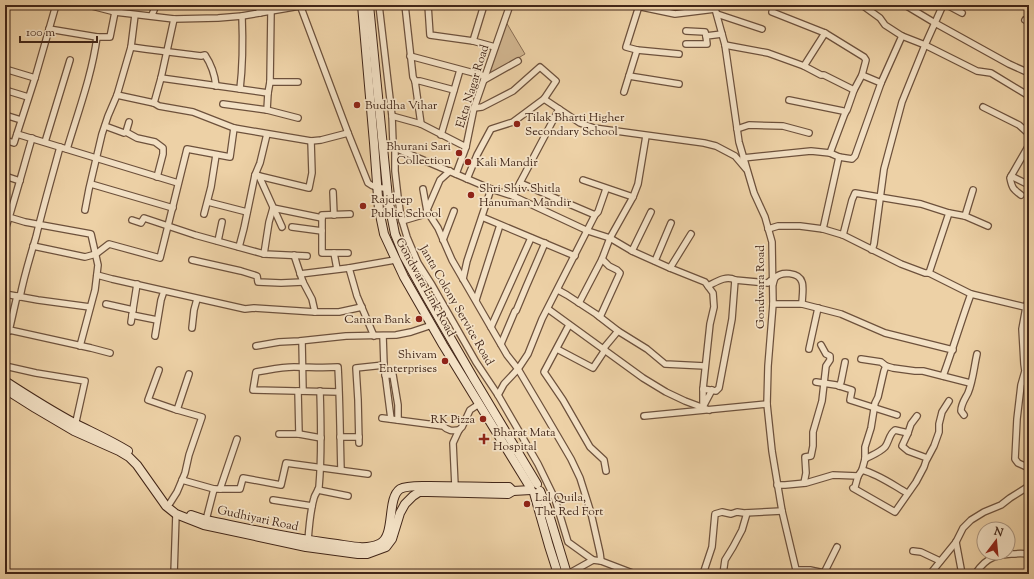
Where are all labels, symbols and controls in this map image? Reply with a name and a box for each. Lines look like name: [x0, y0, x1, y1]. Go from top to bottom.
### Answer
scale bar: [20, 18, 97, 44]
text: 100 m: [26, 24, 55, 42]
street label: Ekta Nagar Road: [452, 42, 494, 130]
place label: Buddha Vihar: [365, 97, 438, 115]
marker: Buddha Vihar: [352, 100, 362, 110]
place label: Tilak Bharti Higher Secondary School: [525, 109, 625, 141]
marker: Tilak Bharti Higher Secondary School: [512, 119, 522, 129]
place label: Bhurani Sari Collection: [386, 138, 452, 170]
marker: Bhurani Sari Collection: [454, 148, 464, 158]
place label: Kali Mandir: [476, 154, 538, 172]
marker: Kali Mandir: [463, 157, 473, 167]
place label: Shri Shiv Shitla Hanuman Mandir: [479, 180, 572, 212]
marker: Shri Shiv Shitla Hanuman Mandir: [466, 190, 476, 200]
place label: Rajdeep Public School: [371, 191, 442, 223]
marker: Rajdeep Public School: [358, 201, 368, 211]
street label: Gondwara Link Road: [390, 235, 460, 340]
street label: Janta Colony Service Road: [414, 241, 498, 369]
street label: Gondwara Road: [752, 245, 770, 329]
place label: Canara Bank: [344, 311, 411, 329]
marker: Canara Bank: [414, 314, 424, 324]
place label: Shivam Enterprises: [379, 346, 437, 378]
marker: Shivam Enterprises: [440, 356, 450, 366]
place label: RK Pizza: [431, 411, 475, 429]
marker: RK Pizza: [478, 414, 488, 424]
place label: Bharat Mata Hospital: [493, 424, 556, 456]
marker: Bharat Mata Hospital: [478, 433, 490, 445]
place label: Lal Quila, The Red Fort: [535, 489, 603, 521]
marker: Lal Quila, The Red Fort: [522, 499, 532, 509]
street label: Gudhiyari Road: [215, 502, 300, 536]
north arrow: [976, 521, 1016, 561]
text: N: [991, 523, 1005, 541]

